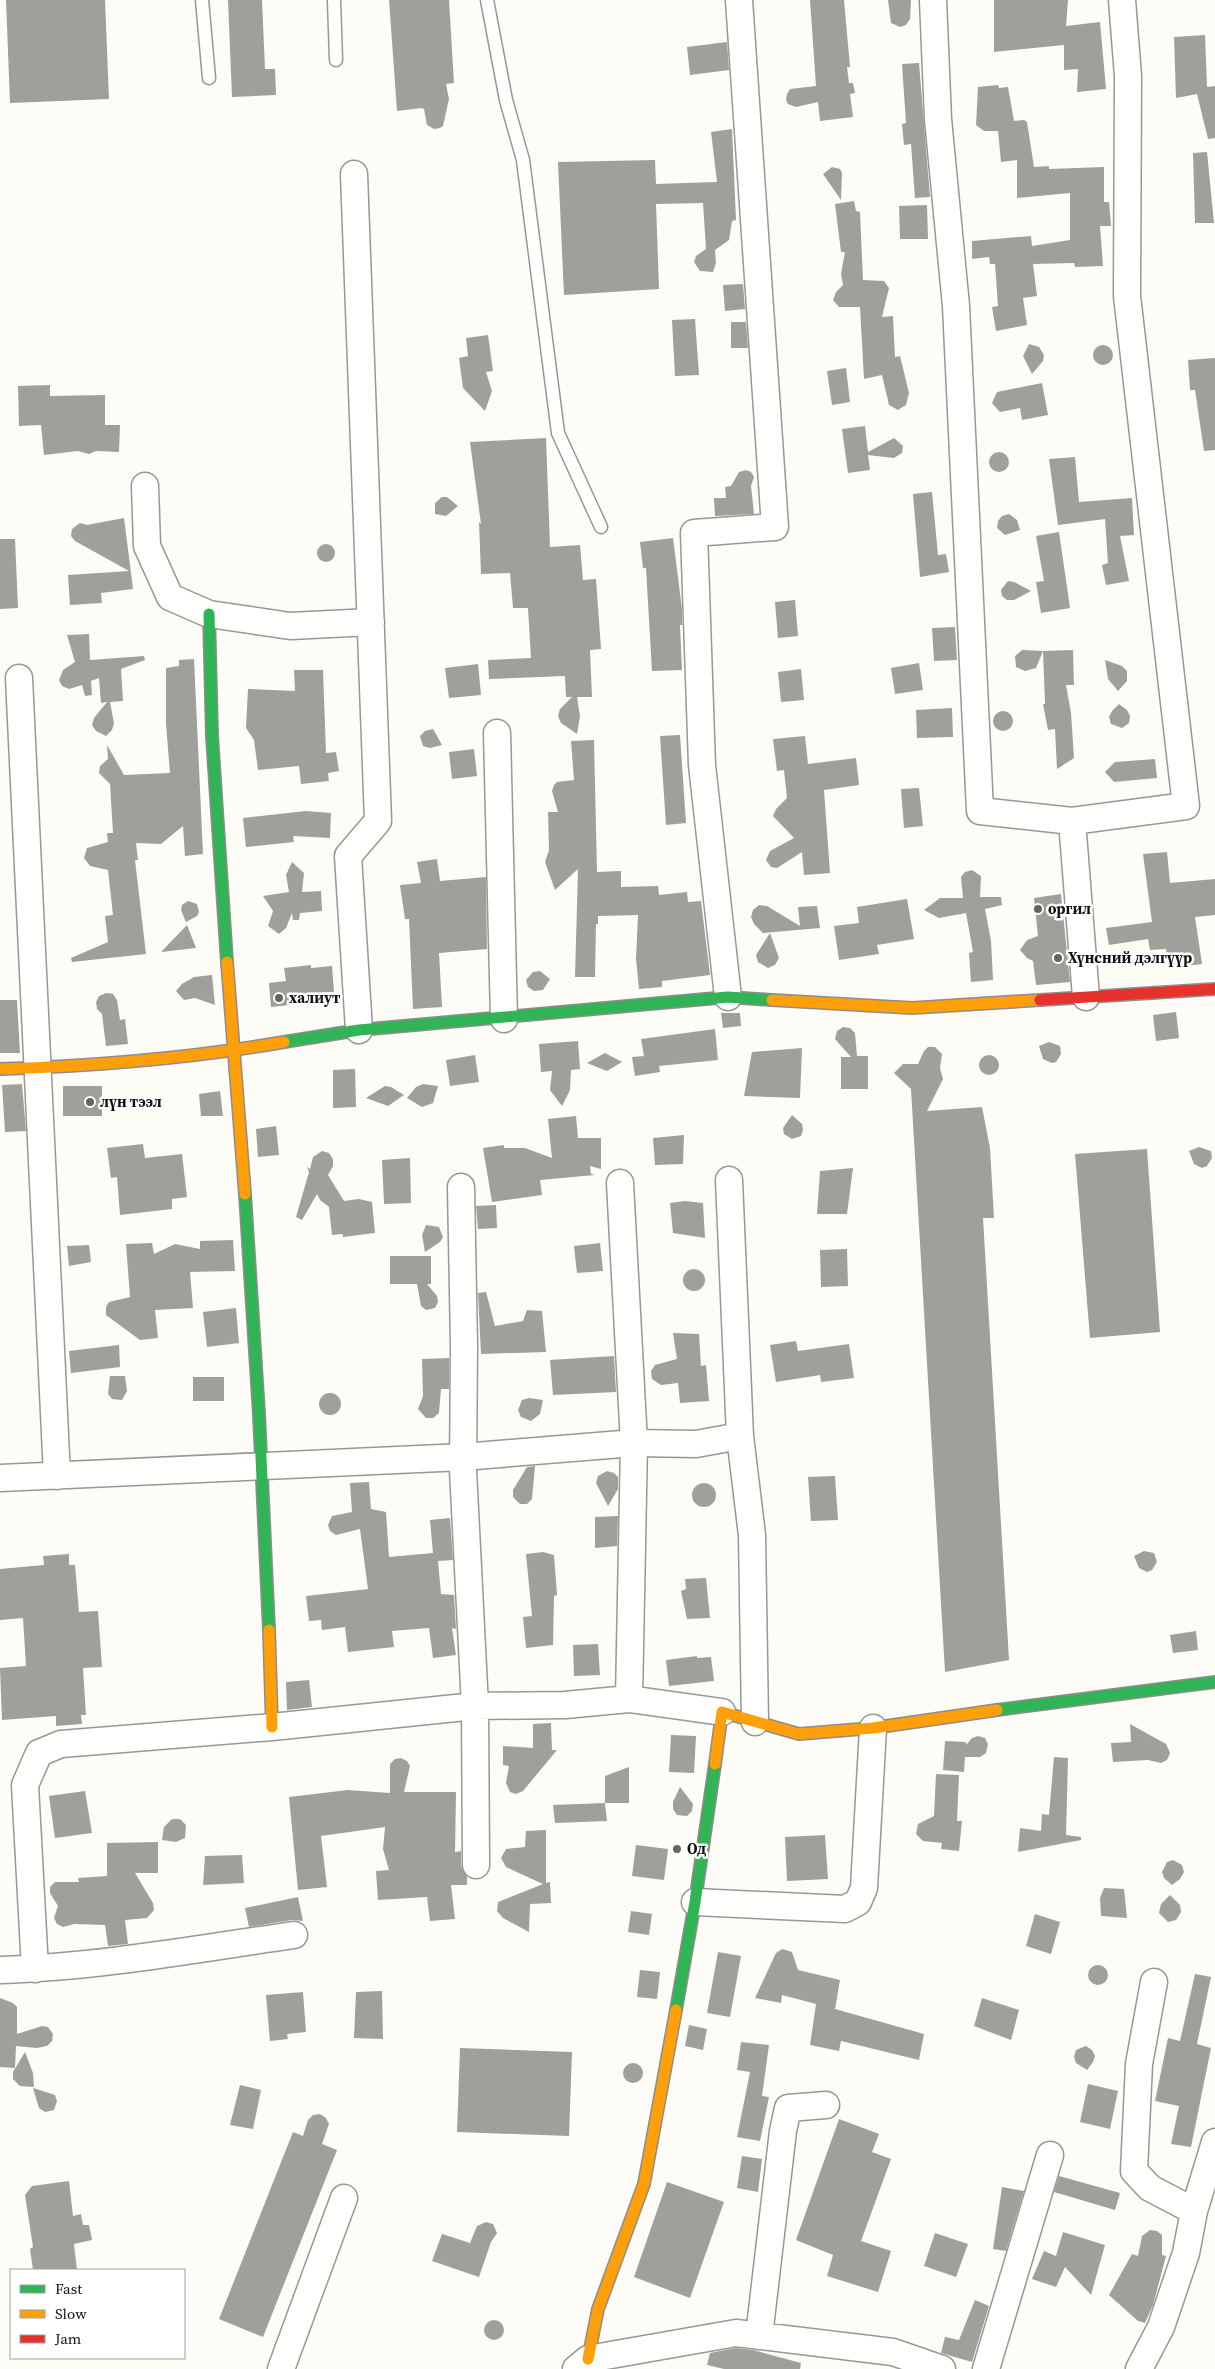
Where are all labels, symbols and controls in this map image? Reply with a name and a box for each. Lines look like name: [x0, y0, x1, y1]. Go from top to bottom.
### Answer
place label: оргил: [1048, 898, 1091, 919]
marker: оргил: [1032, 903, 1044, 915]
place label: Хүнсний дэлгүүр: [1068, 947, 1192, 968]
marker: Хүнсний дэлгүүр: [1052, 952, 1064, 964]
place label: халиут: [289, 987, 341, 1008]
marker: халиут: [273, 992, 285, 1004]
place label: лүн тээл: [100, 1091, 162, 1112]
marker: лүн тээл: [84, 1096, 96, 1108]
place label: Од: [687, 1838, 706, 1859]
marker: Од: [671, 1843, 683, 1855]
legend: [10, 2269, 185, 2359]
text: Fast: [55, 2278, 82, 2299]
text: Slow: [55, 2303, 87, 2324]
text: Jam: [54, 2328, 82, 2349]

